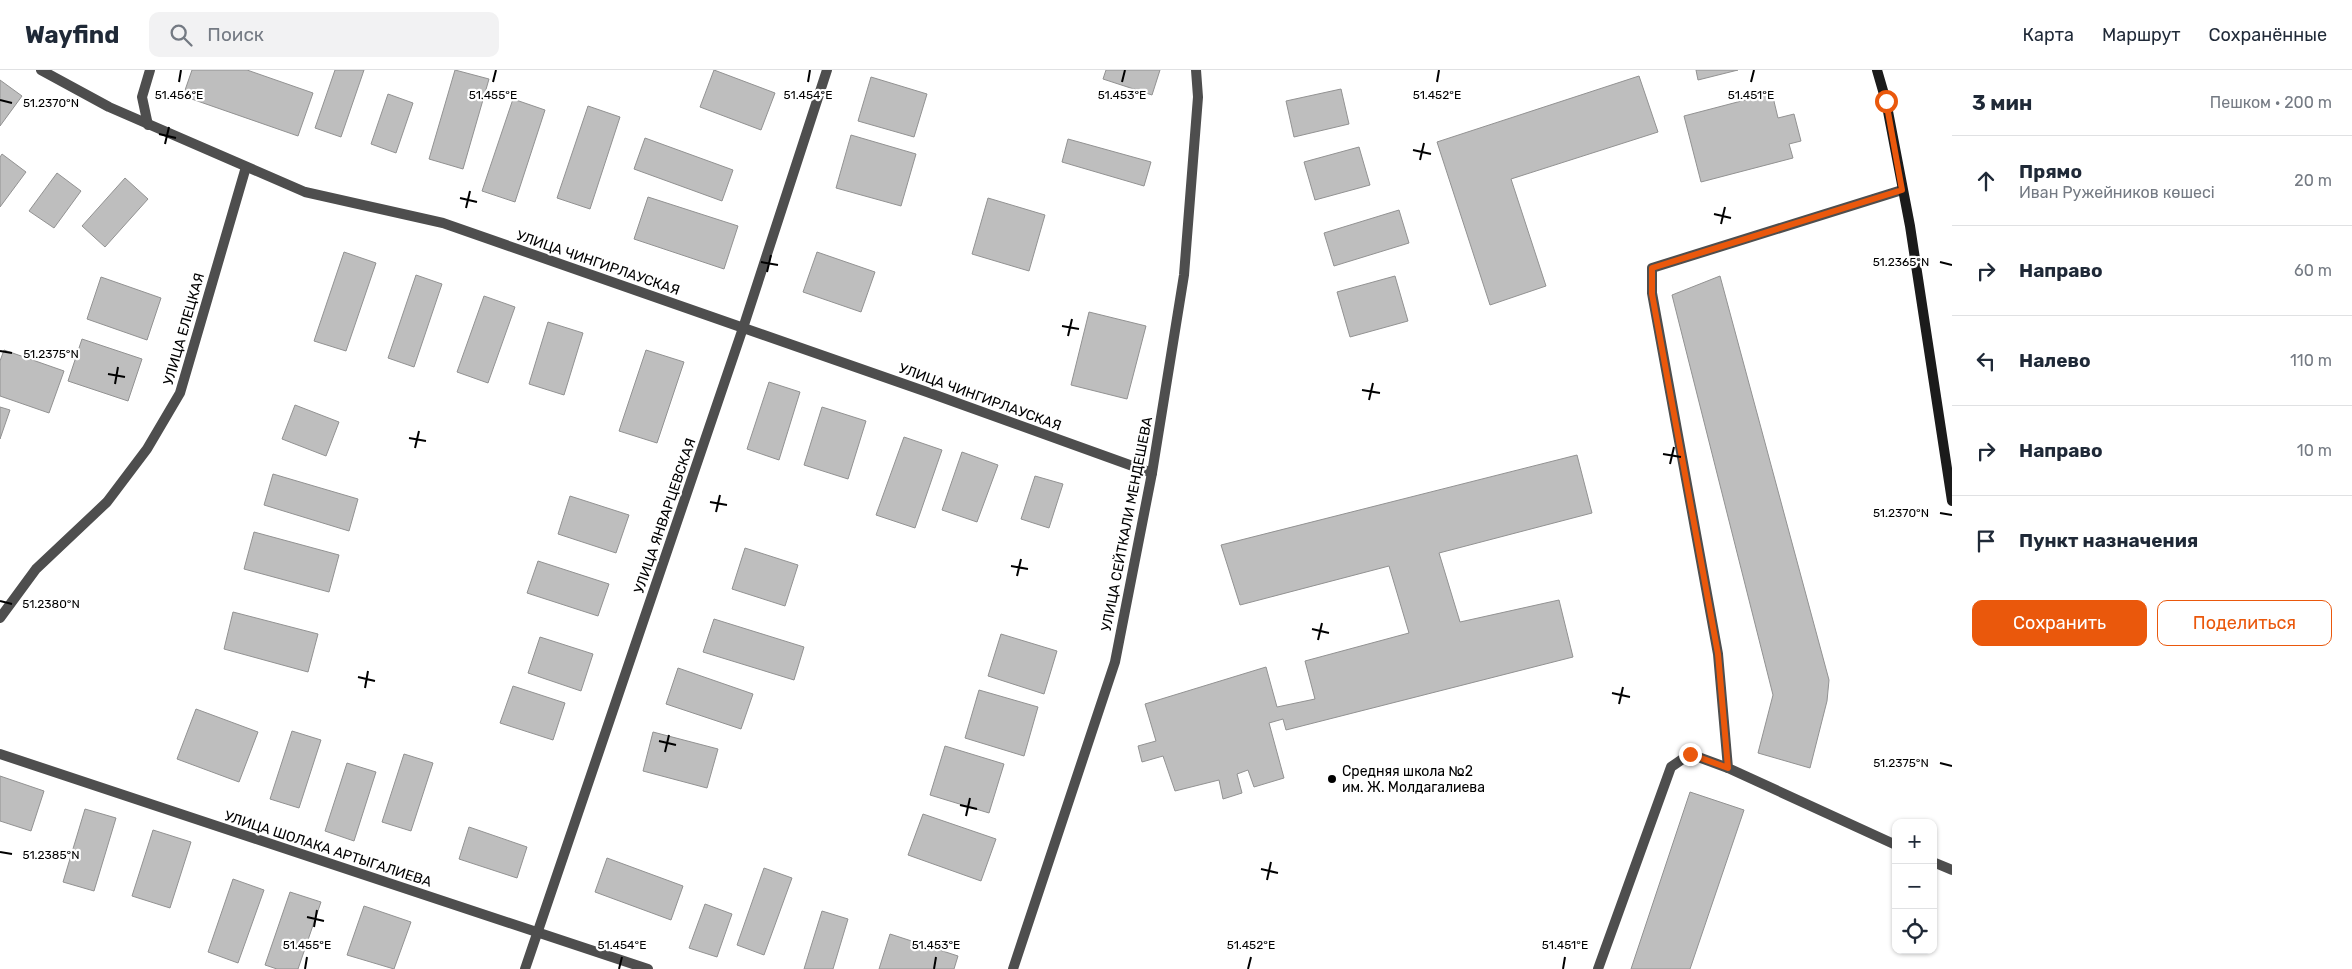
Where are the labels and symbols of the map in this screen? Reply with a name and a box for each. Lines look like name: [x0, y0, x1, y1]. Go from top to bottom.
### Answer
text: 51.456°E: [155, 88, 203, 102]
text: 51.455°E: [469, 88, 517, 102]
text: 51.454°E: [784, 88, 832, 102]
text: 51.453°E: [1098, 88, 1146, 102]
text: 51.452°E: [1413, 88, 1461, 102]
text: 51.451°E: [1728, 88, 1774, 102]
route start: [1875, 90, 1898, 113]
text: 51.2370°N: [23, 96, 79, 110]
street label: УЛИЦА ЧИНГИРЛАУСКАЯ: [514, 227, 682, 299]
text: 51.2365°N: [1873, 255, 1929, 269]
street label: УЛИЦА ЕЛЕЦКАЯ: [160, 271, 208, 387]
text: 51.2375°N: [23, 347, 79, 361]
street label: УЛИЦА ЧИНГИРЛАУСКАЯ: [896, 360, 1064, 434]
street label: УЛИЦА СЕЙТКАЛИ МЕНДЕШЕВА: [1097, 415, 1156, 633]
street label: УЛИЦА ЯНВАРЦЕВСКАЯ: [630, 436, 700, 596]
text: 51.2370°N: [1873, 506, 1929, 520]
text: 51.2380°N: [22, 597, 80, 611]
route end: [1679, 743, 1702, 766]
text: 51.2375°N: [1873, 756, 1929, 770]
place label: Средняя школа №2 им. Ж. Молдагалиева: [1342, 763, 1485, 796]
marker: Средняя школа №2 им. Ж. Молдагалиева: [1326, 773, 1338, 785]
street label: УЛИЦА ШОЛАКА АРТЫГАЛИЕВА: [222, 807, 434, 891]
text: 51.2385°N: [22, 848, 80, 862]
text: 51.455°E: [283, 938, 331, 952]
text: 51.454°E: [598, 938, 646, 952]
text: 51.453°E: [912, 938, 960, 952]
text: 51.452°E: [1227, 938, 1275, 952]
text: 51.451°E: [1542, 938, 1588, 952]

